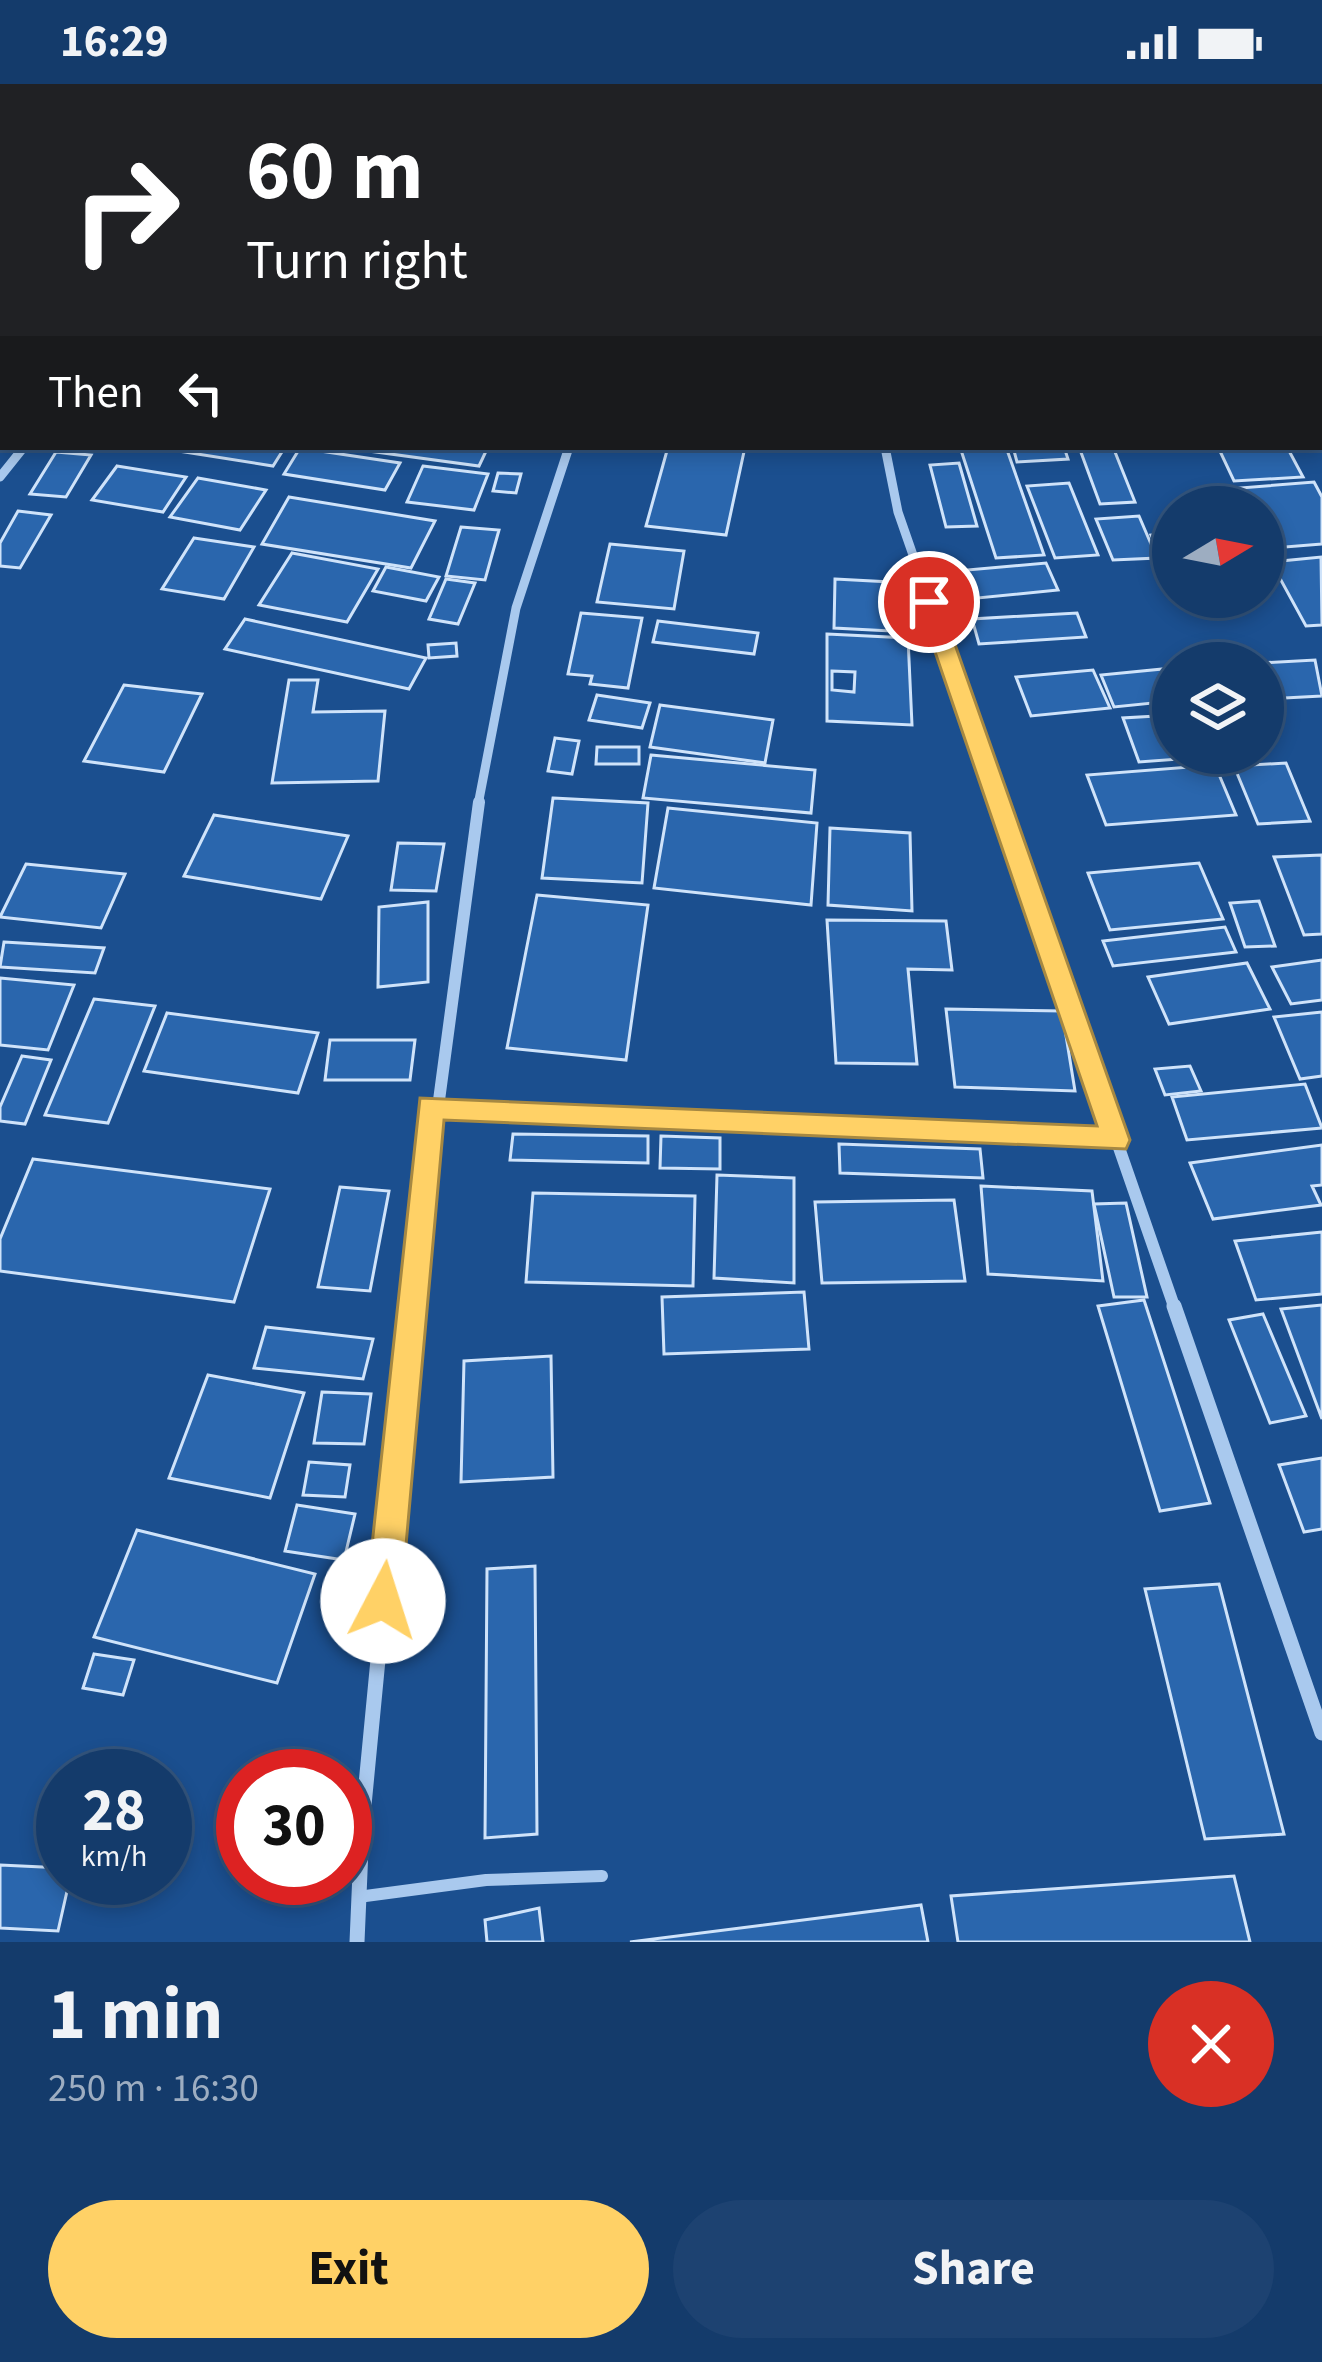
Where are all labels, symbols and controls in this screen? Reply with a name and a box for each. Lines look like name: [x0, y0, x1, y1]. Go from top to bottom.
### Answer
text: 16:29: [60, 10, 169, 74]
text: 60 m: [246, 112, 424, 232]
icon: right: [48, 132, 204, 288]
text: Turn right: [246, 223, 468, 300]
icon: left: [168, 360, 234, 426]
text: Then: [48, 361, 144, 425]
north arrow: [1152, 486, 1284, 618]
map controls: [1152, 486, 1284, 774]
pin: [878, 551, 980, 653]
icon: arrive: [896, 569, 962, 635]
button: layers: [1152, 642, 1284, 774]
position arrow: [320, 1538, 446, 1664]
speed limit sign: 30: [216, 1749, 372, 1905]
text: 28: [82, 1769, 146, 1854]
text: km/h: [81, 1835, 147, 1878]
text: 1 min: [48, 1964, 223, 2067]
button: close: [1148, 1981, 1274, 2107]
text: 250 m · 16:30: [48, 2061, 259, 2117]
button: Exit: [48, 2200, 649, 2338]
button: Share: [673, 2200, 1274, 2338]

